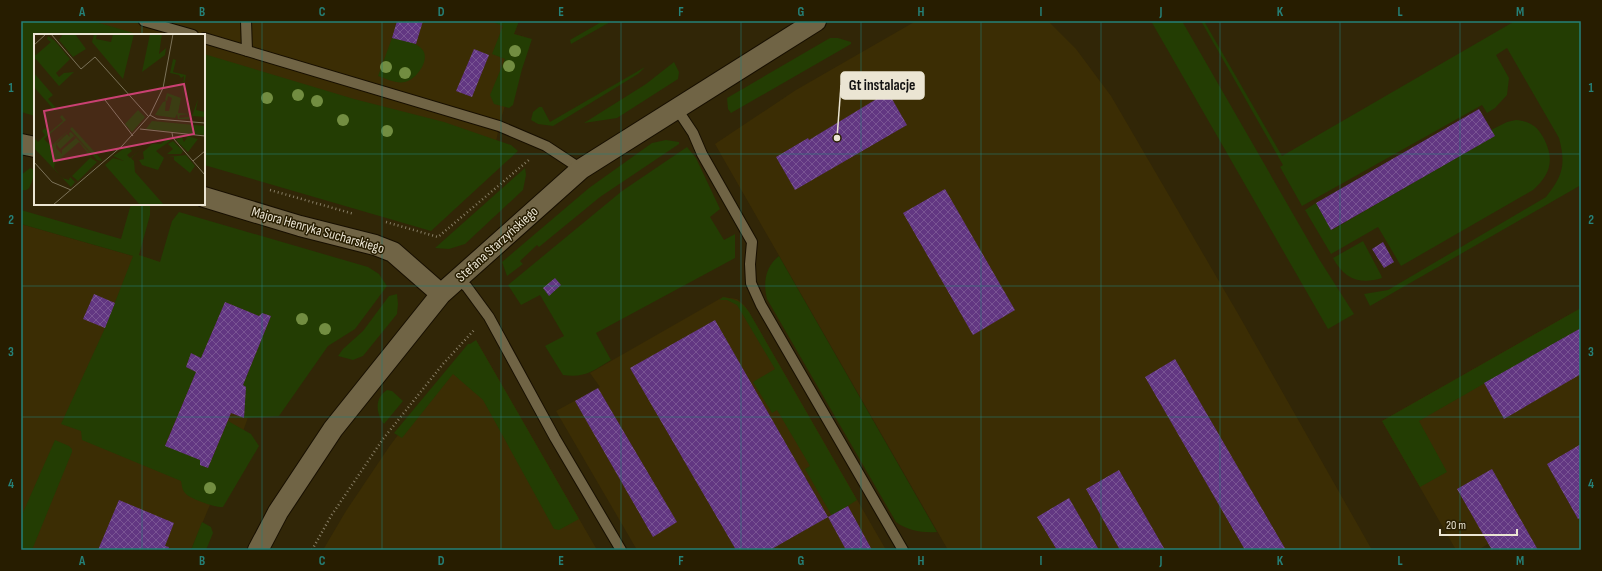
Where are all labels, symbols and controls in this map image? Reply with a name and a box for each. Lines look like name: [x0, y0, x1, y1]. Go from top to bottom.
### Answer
text: A: [78, 4, 86, 20]
text: B: [199, 4, 205, 20]
text: C: [319, 4, 326, 20]
text: D: [438, 4, 445, 20]
text: E: [558, 4, 564, 20]
text: F: [678, 4, 684, 20]
text: G: [798, 4, 805, 20]
text: H: [918, 4, 925, 20]
text: I: [1040, 4, 1043, 20]
text: J: [1159, 4, 1163, 20]
text: K: [1277, 4, 1284, 20]
text: L: [1397, 4, 1403, 20]
text: M: [1516, 4, 1524, 20]
inset map: [34, 34, 205, 205]
callout: Gt instalacje: [841, 72, 924, 99]
text: Gt instalacje: [849, 76, 915, 95]
text: 1: [8, 80, 14, 96]
text: 1: [1588, 80, 1594, 96]
street label: Majora Henryka Sucharskiego: [250, 203, 386, 257]
street label: Stefana Starzyńskiego: [452, 203, 542, 285]
text: 2: [8, 212, 14, 228]
text: 2: [1588, 212, 1594, 228]
text: 3: [8, 344, 14, 360]
text: 3: [1588, 344, 1594, 360]
text: 4: [8, 476, 14, 492]
text: 4: [1588, 476, 1594, 492]
scale bar: [1440, 511, 1517, 537]
text: 20 m: [1446, 518, 1466, 533]
text: A: [78, 553, 86, 569]
text: B: [199, 553, 205, 569]
text: C: [319, 553, 326, 569]
text: D: [438, 553, 445, 569]
text: E: [558, 553, 564, 569]
text: F: [678, 553, 684, 569]
text: G: [798, 553, 805, 569]
text: H: [918, 553, 925, 569]
text: I: [1040, 553, 1043, 569]
text: J: [1159, 553, 1163, 569]
text: K: [1277, 553, 1284, 569]
text: L: [1397, 553, 1403, 569]
text: M: [1516, 553, 1524, 569]

